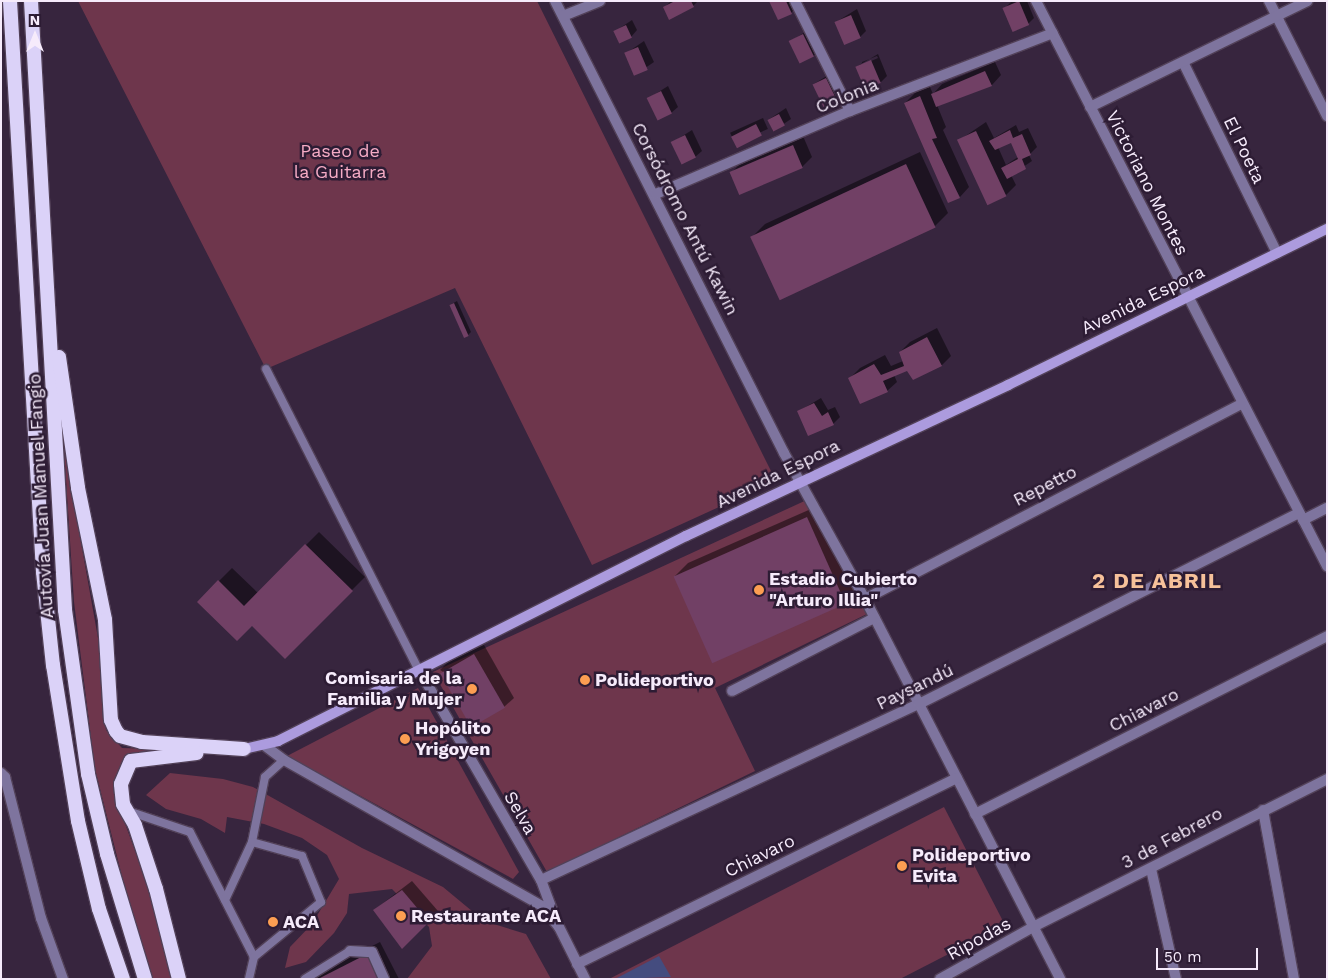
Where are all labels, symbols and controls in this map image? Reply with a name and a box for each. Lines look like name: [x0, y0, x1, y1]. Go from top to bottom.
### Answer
north arrow: [10, 10, 60, 60]
text: N: [30, 12, 40, 28]
street label: Colonia: [813, 74, 881, 118]
street label: Victoriano Montes: [1101, 107, 1193, 259]
street label: El Poeta: [1218, 113, 1270, 187]
street label: Corsódromo Antú Kawin: [627, 119, 743, 319]
park label: Paseo de la Guitarra: [293, 141, 387, 183]
street label: Avenida Espora: [1078, 261, 1208, 339]
street label: Autovía Juan Manuel Fangio: [24, 372, 58, 620]
street label: Avenida Espora: [713, 435, 843, 513]
street label: Repetto: [1010, 461, 1080, 511]
district label: 2 DE ABRIL: [1090, 568, 1224, 594]
place label: Estadio Cubierto "Arturo Illia": [769, 569, 917, 612]
marker: Estadio Cubierto "Arturo Illia": [753, 584, 765, 596]
street label: Paysandú: [873, 659, 957, 715]
place label: Comisaria de la Familia y Mujer: [325, 668, 462, 711]
place label: Polideportivo: [595, 669, 714, 691]
marker: Polideportivo: [579, 674, 591, 686]
marker: Comisaria de la Familia y Mujer: [466, 683, 478, 695]
street label: Chiavaro: [1106, 683, 1182, 737]
place label: Hopólito Yrigoyen: [415, 718, 491, 761]
marker: Hopólito Yrigoyen: [399, 733, 411, 745]
street label: Selva: [499, 788, 541, 838]
street label: 3 de Febrero: [1118, 802, 1226, 874]
street label: Chiavaro: [721, 830, 799, 882]
place label: Polideportivo Evita: [912, 845, 1031, 888]
marker: Polideportivo Evita: [896, 860, 908, 872]
place label: Restaurante ACA: [411, 905, 562, 927]
marker: Restaurante ACA: [395, 910, 407, 922]
place label: ACA: [283, 911, 319, 933]
street label: Ripodas: [943, 913, 1015, 965]
marker: ACA: [267, 916, 279, 928]
scale bar: [1158, 938, 1260, 970]
text: 50 m: [1164, 948, 1201, 966]

